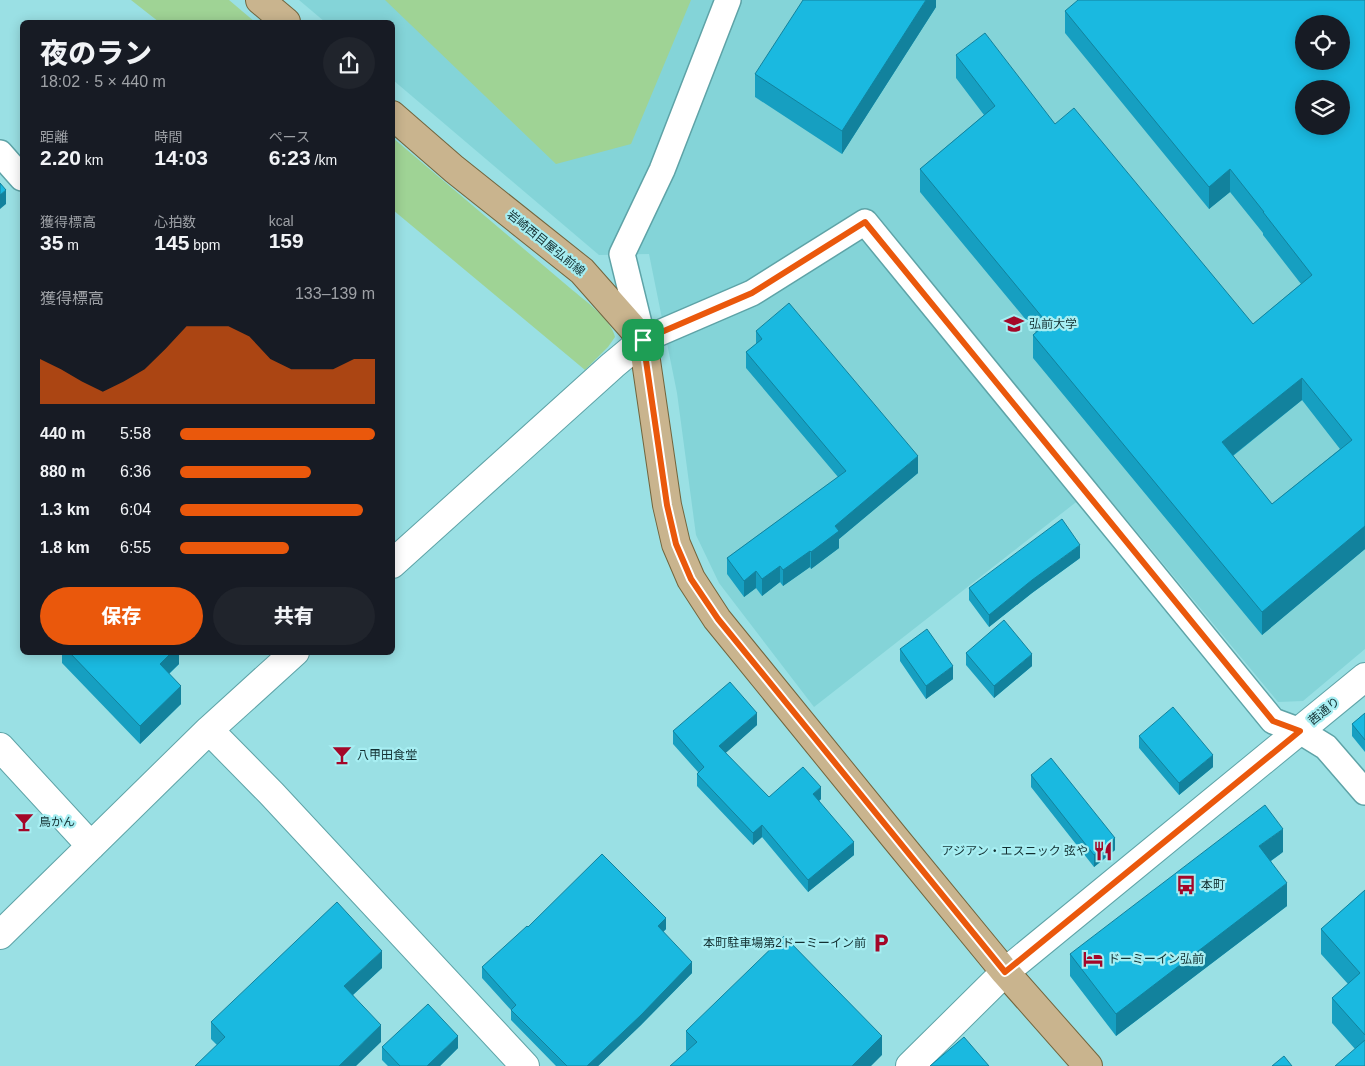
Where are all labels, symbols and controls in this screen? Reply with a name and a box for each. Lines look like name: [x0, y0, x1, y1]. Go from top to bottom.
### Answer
map controls: [1295, 15, 1350, 135]
button: locate: [1295, 15, 1350, 70]
button: share: [323, 37, 375, 89]
text: 夜のラン: [40, 38, 152, 69]
text: 18:02 · 5 × 440 m: [40, 73, 166, 90]
button: layers: [1295, 80, 1350, 135]
text: 距離: [40, 129, 68, 145]
text: 時間: [154, 129, 182, 145]
text: ペース: [269, 129, 310, 145]
text: 2.20: [40, 146, 81, 169]
text: 14:03: [154, 146, 208, 169]
text: 6:23: [269, 146, 311, 169]
text: km: [81, 152, 103, 168]
text: /km: [311, 152, 337, 168]
street label: 岩崎西目屋弘前線: [504, 207, 588, 279]
text: kcal: [269, 213, 294, 229]
text: 獲得標高: [40, 214, 96, 230]
text: 心拍数: [154, 214, 196, 230]
text: 159: [269, 229, 304, 252]
text: 35: [40, 231, 63, 254]
text: 145: [154, 231, 189, 254]
text: m: [63, 237, 79, 253]
text: bpm: [189, 237, 221, 253]
text: 133–139 m: [295, 285, 375, 302]
text: 獲得標高: [40, 290, 104, 307]
school or university icon: 弘前大学: [1003, 313, 1025, 335]
place label: 弘前大学: [1029, 317, 1077, 331]
pin: [622, 319, 664, 361]
icon: arrive: [629, 326, 657, 354]
text: 440 m: [40, 425, 85, 442]
text: 5:58: [120, 425, 151, 442]
text: 880 m: [40, 463, 85, 480]
text: 6:36: [120, 463, 151, 480]
text: 1.3 km: [40, 501, 90, 518]
text: 6:04: [120, 501, 151, 518]
text: 1.8 km: [40, 539, 90, 556]
text: 6:55: [120, 539, 151, 556]
button: 保存: [40, 587, 203, 645]
button: 共有: [213, 587, 375, 645]
street label: 茜通り: [1306, 694, 1342, 728]
bar icon: 八甲田食堂: [331, 744, 353, 766]
place label: 八甲田食堂: [357, 748, 417, 762]
bar icon: 鳥かん: [13, 811, 35, 833]
place label: 鳥かん: [39, 815, 75, 829]
restaurant icon: アジアン・エスニック 弦や: [1092, 840, 1114, 862]
place label: アジアン・エスニック 弦や: [942, 844, 1088, 858]
bus stop icon: 本町: [1175, 874, 1197, 896]
place label: 本町: [1201, 878, 1225, 892]
parking icon: 本町駐車場第2ドーミーイン前: [870, 932, 892, 954]
place label: 本町駐車場第2ドーミーイン前: [703, 936, 866, 950]
hotel icon: ドーミーイン弘前: [1082, 948, 1104, 970]
place label: ドーミーイン弘前: [1108, 952, 1204, 966]

